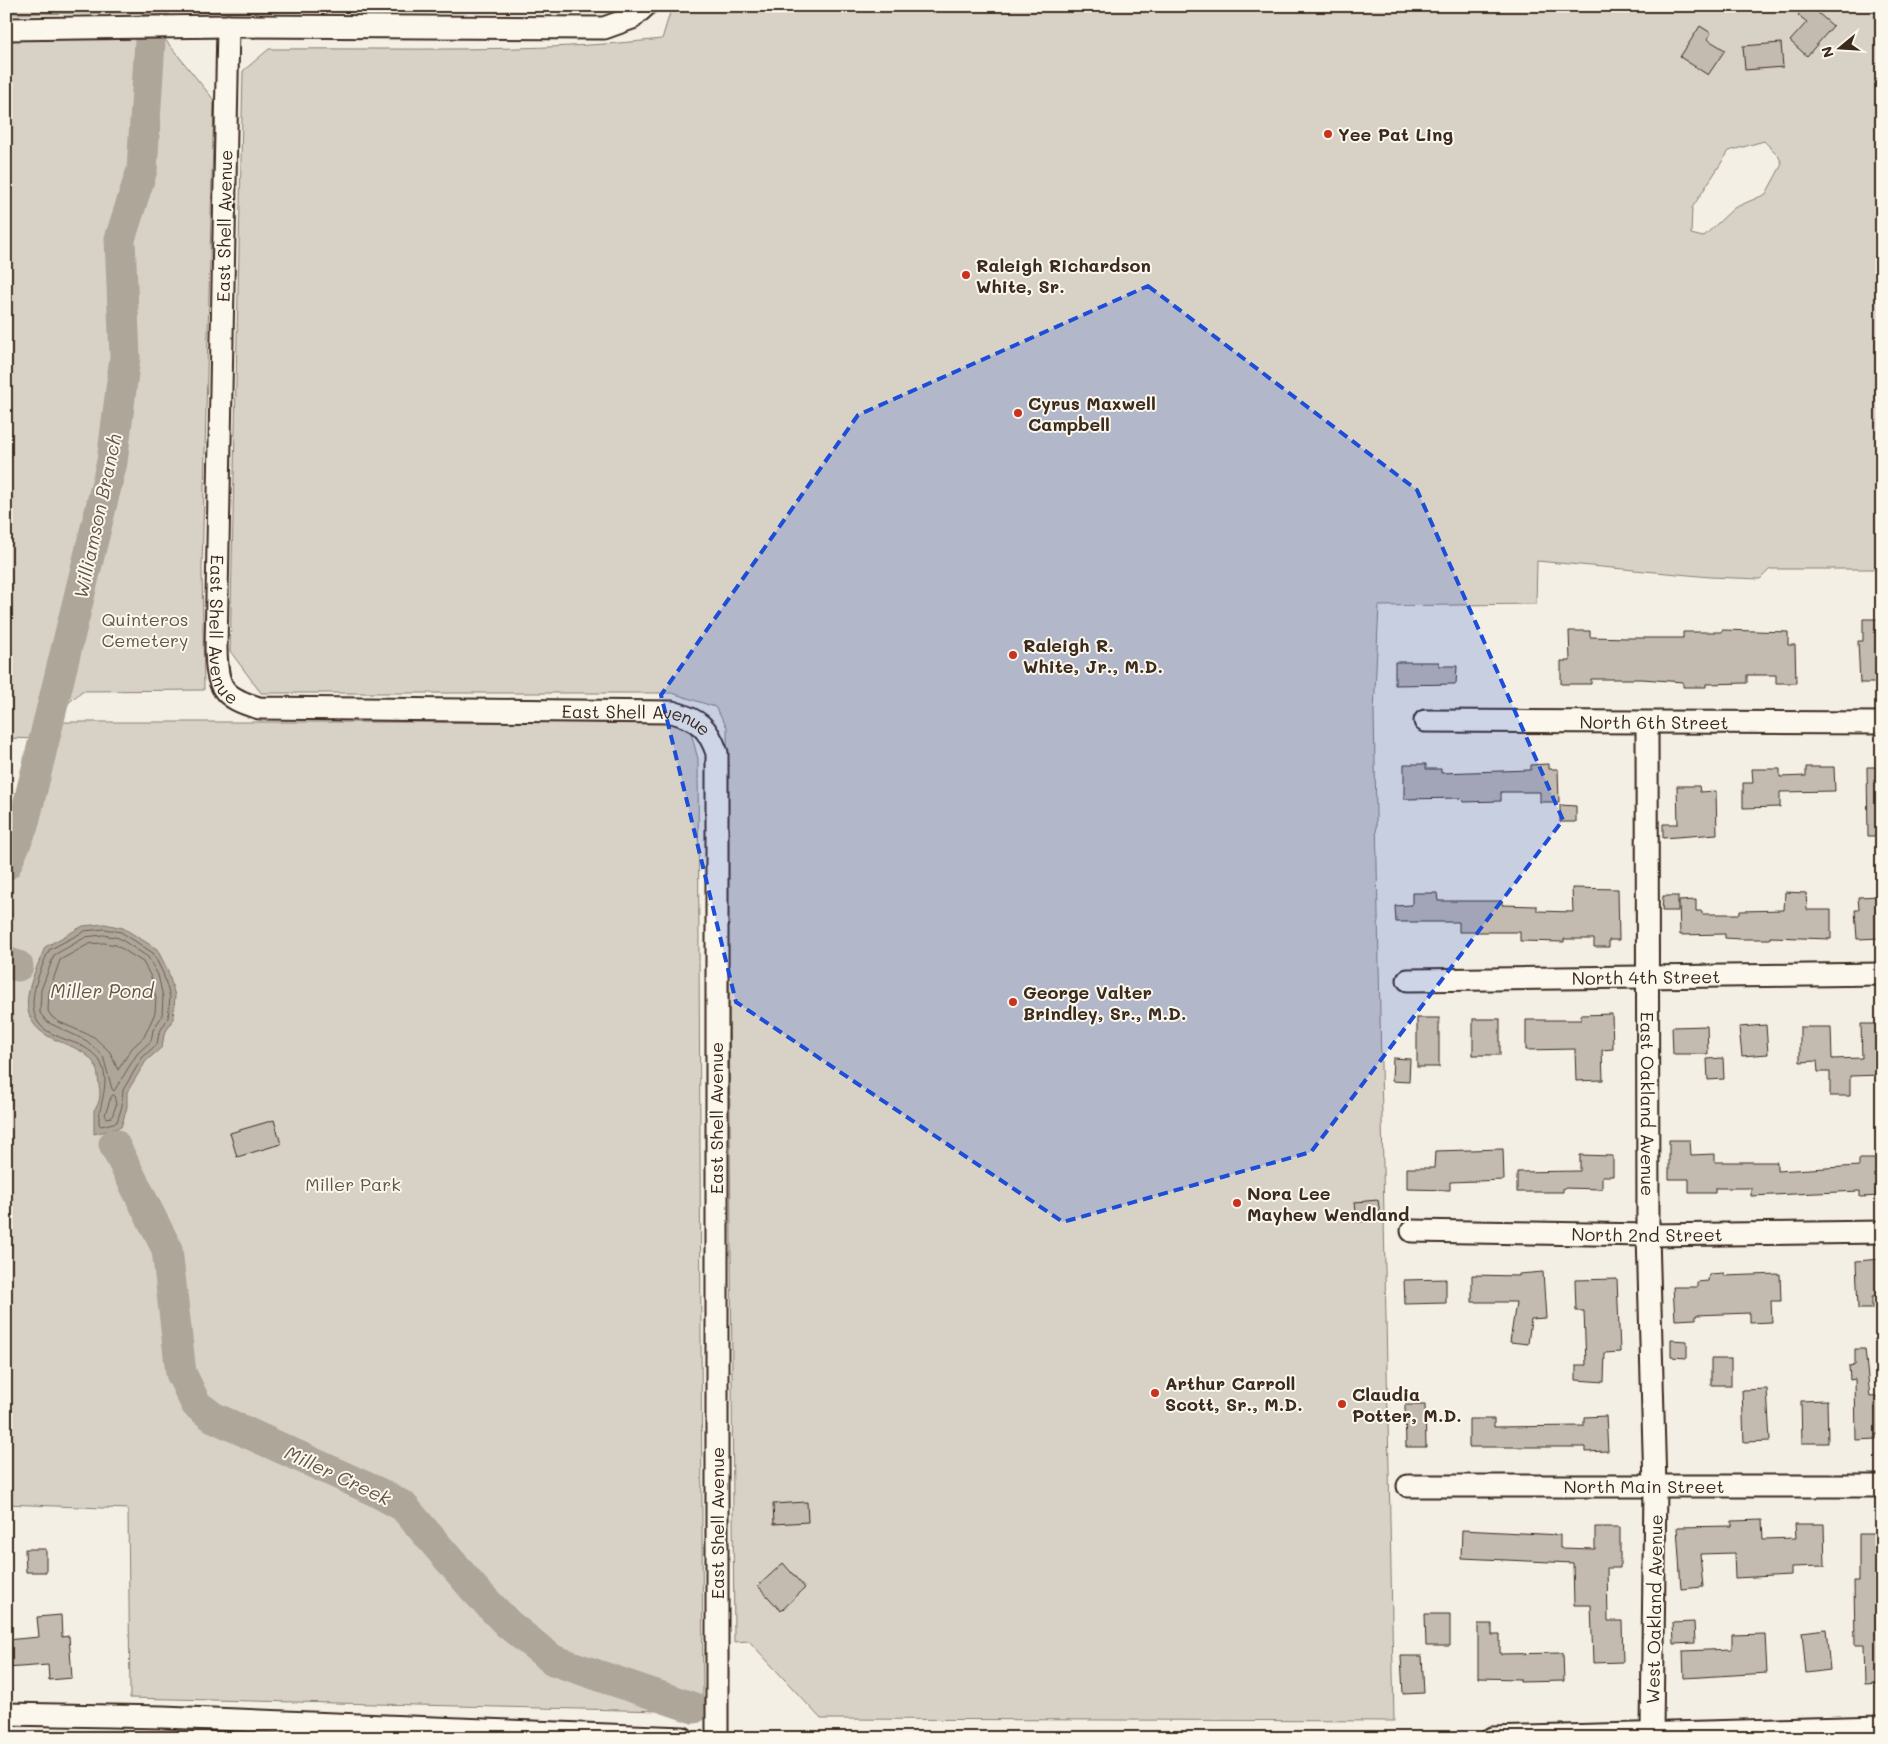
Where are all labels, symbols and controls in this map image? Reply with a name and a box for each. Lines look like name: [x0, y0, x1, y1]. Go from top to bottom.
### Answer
north arrow: [1816, 22, 1866, 72]
text: N: [1816, 44, 1838, 60]
place label: Yee Pat Ling: [1338, 122, 1453, 146]
marker: Yee Pat Ling: [1322, 128, 1334, 140]
street label: East Shell Avenue: [211, 150, 237, 302]
place label: Raleigh Richardson White, Sr.: [976, 253, 1151, 298]
marker: Raleigh Richardson White, Sr.: [960, 269, 972, 281]
place label: Cyrus Maxwell Campbell: [1028, 391, 1156, 436]
marker: Cyrus Maxwell Campbell: [1012, 407, 1024, 419]
water label: Williamson Branch: [67, 431, 127, 601]
street label: East Shell Avenue: [204, 554, 243, 710]
park label: Quinteros Cemetery: [102, 607, 188, 652]
place label: Raleigh R. White, Jr., M.D.: [1023, 633, 1163, 678]
marker: Raleigh R. White, Jr., M.D.: [1007, 649, 1019, 661]
street label: East Shell Avenue: [561, 699, 717, 741]
street label: North 6th Street: [1579, 710, 1729, 734]
street label: North 4th Street: [1572, 964, 1720, 990]
water label: Miller Pond: [50, 978, 155, 1003]
place label: George Valter Brindley, Sr., M.D.: [1023, 980, 1186, 1025]
marker: George Valter Brindley, Sr., M.D.: [1007, 996, 1019, 1008]
street label: East Oakland Avenue: [1636, 1012, 1660, 1196]
street label: East Shell Avenue: [704, 1042, 728, 1194]
park label: Miller Park: [305, 1172, 401, 1196]
place label: Nora Lee Mayhew Wendland: [1247, 1181, 1409, 1226]
marker: Nora Lee Mayhew Wendland: [1231, 1197, 1243, 1209]
street label: North 2nd Street: [1571, 1222, 1723, 1247]
place label: Arthur Carroll Scott, Sr., M.D.: [1165, 1371, 1303, 1416]
place label: Claudia Potter, M.D.: [1352, 1382, 1462, 1427]
marker: Arthur Carroll Scott, Sr., M.D.: [1149, 1387, 1161, 1399]
marker: Claudia Potter, M.D.: [1336, 1398, 1348, 1410]
water label: Miller Creek: [281, 1439, 396, 1511]
street label: East Shell Avenue: [705, 1447, 729, 1599]
street label: North Main Street: [1563, 1474, 1725, 1498]
street label: West Oakland Avenue: [1640, 1514, 1668, 1704]

